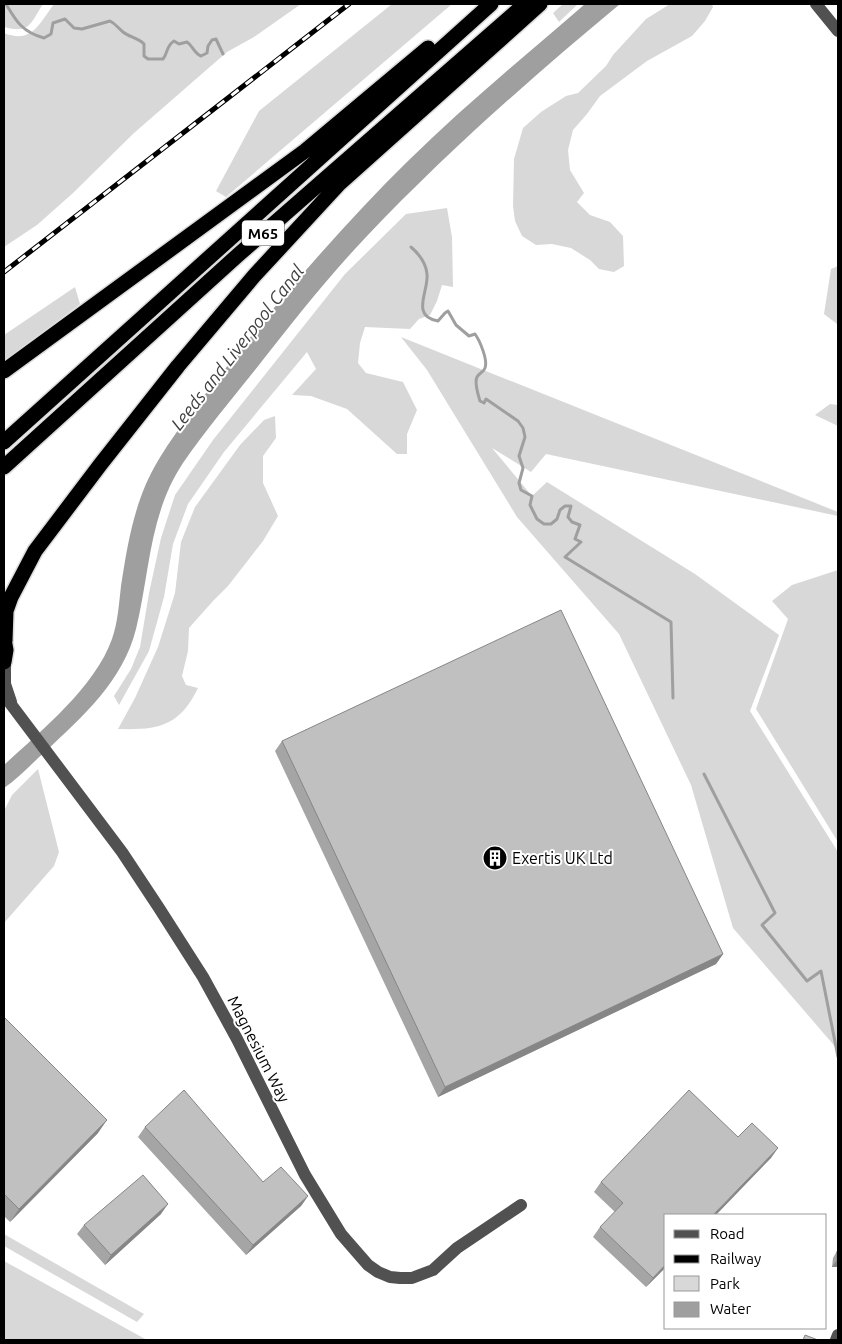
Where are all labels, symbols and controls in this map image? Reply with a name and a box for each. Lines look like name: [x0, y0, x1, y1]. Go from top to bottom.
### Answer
road number: M65: [242, 220, 284, 246]
water label: Leeds and Liverpool Canal: [166, 261, 308, 433]
building icon: Exertis UK Ltd: [482, 845, 508, 871]
place label: Exertis UK Ltd: [512, 849, 613, 867]
street label: Magnesium Way: [224, 993, 294, 1106]
legend: [664, 1214, 827, 1329]
text: Road: [710, 1225, 745, 1242]
text: Railway: [710, 1250, 761, 1267]
text: Park: [710, 1275, 740, 1292]
text: Water: [710, 1300, 751, 1317]

